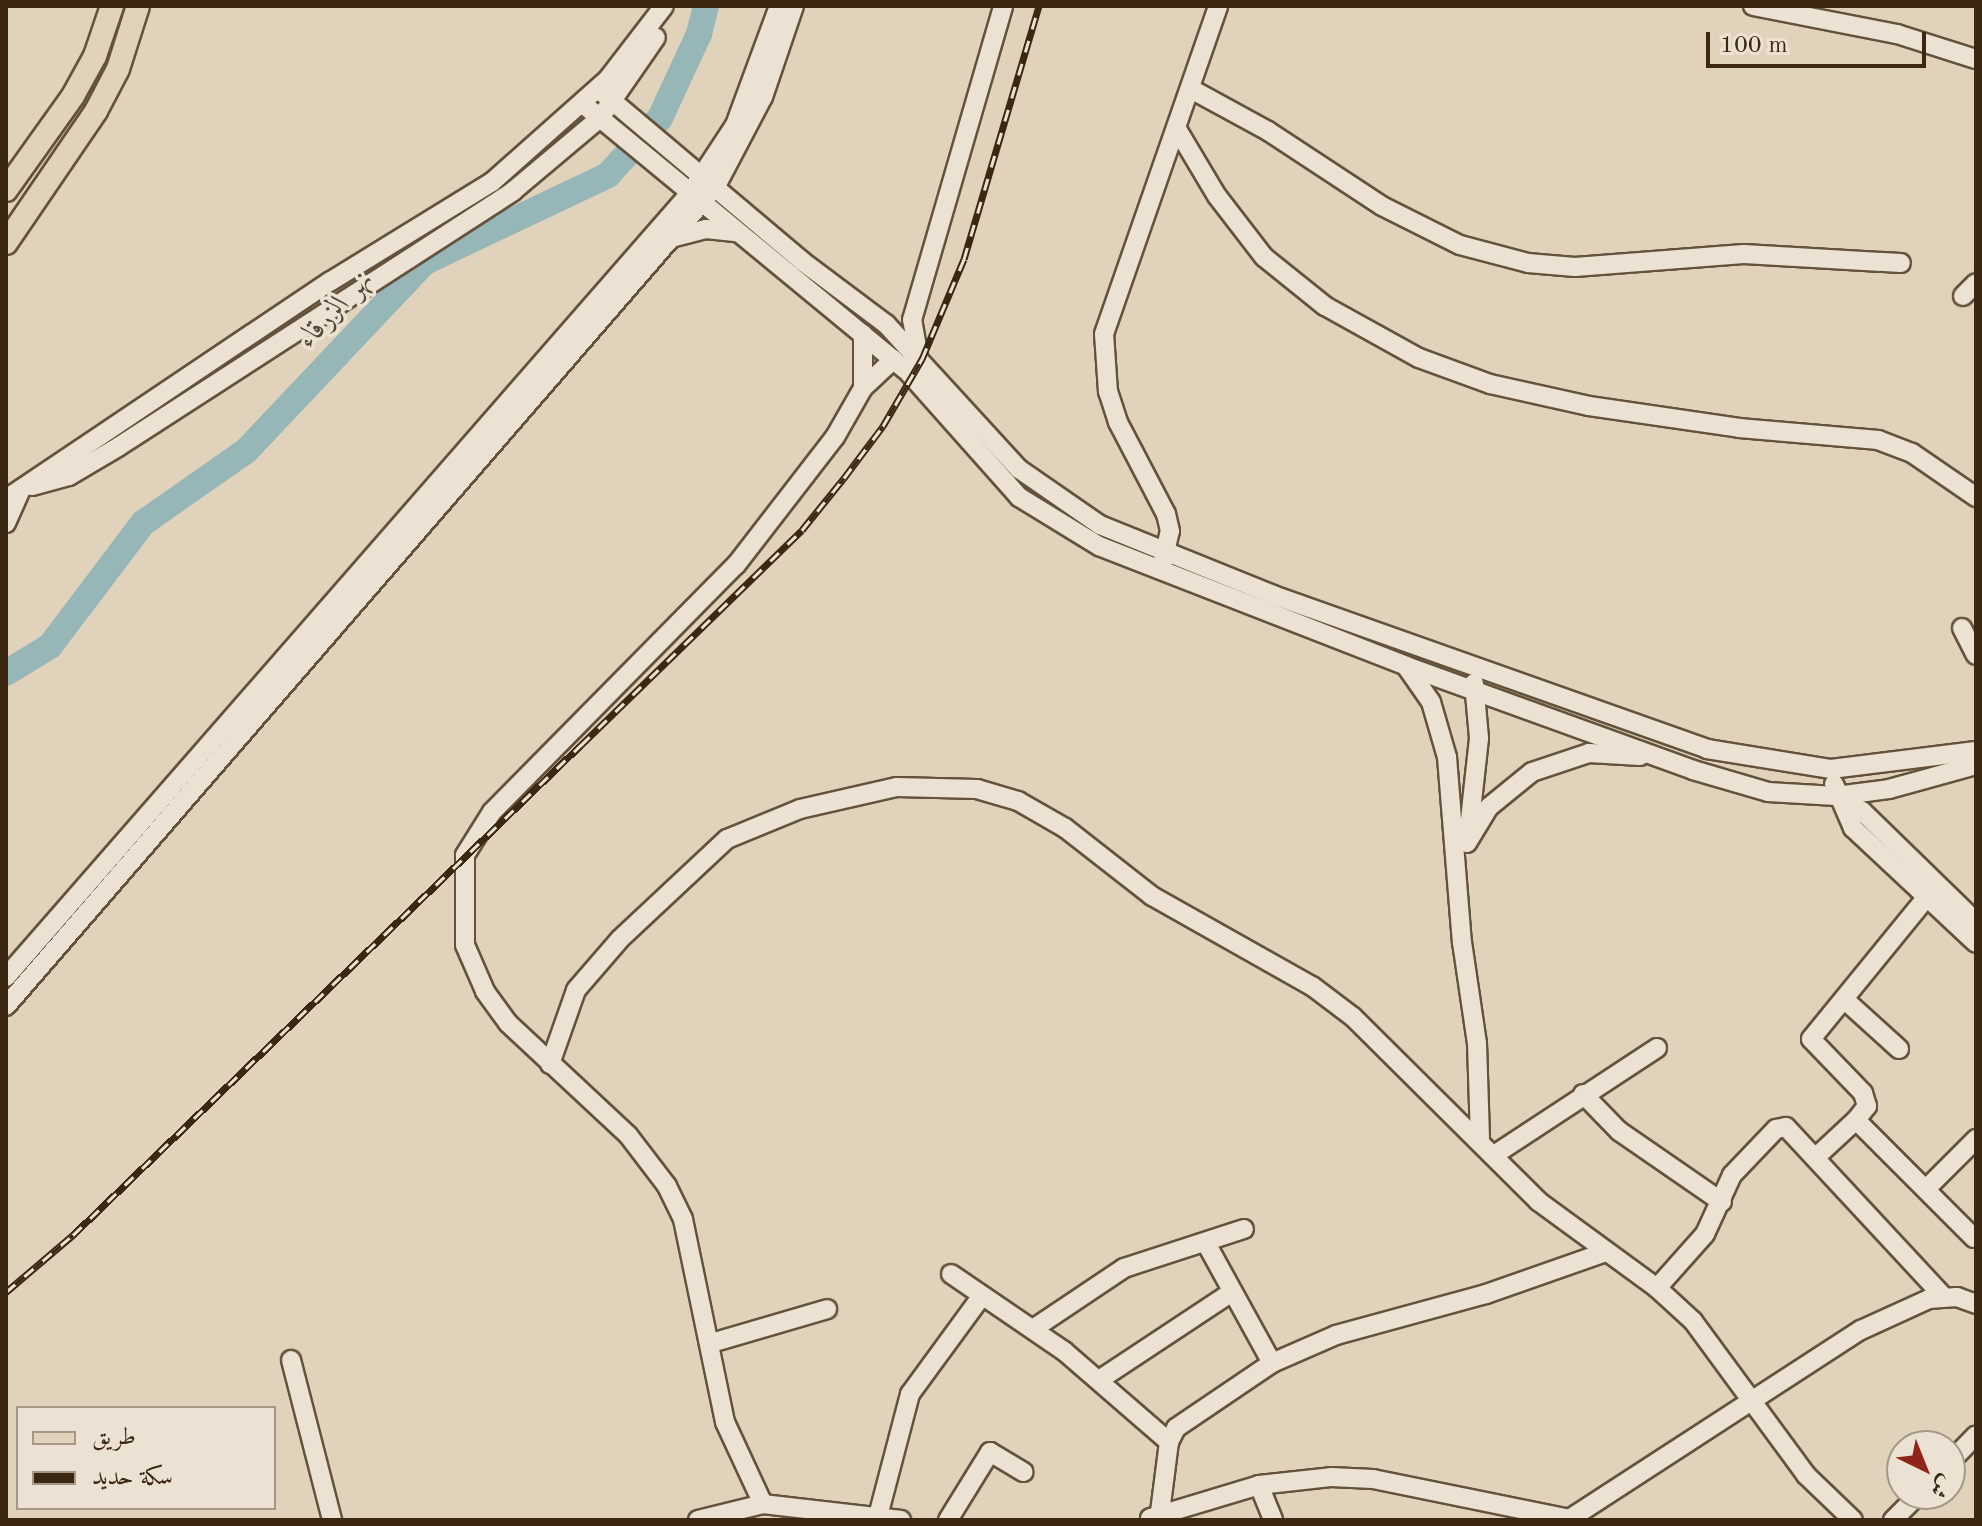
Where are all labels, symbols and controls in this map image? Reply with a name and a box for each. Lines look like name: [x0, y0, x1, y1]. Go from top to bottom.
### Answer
scale bar: [1710, 16, 1930, 66]
text: 100 m: [1720, 34, 1788, 58]
water label: نهر الزرقاء: [290, 262, 382, 356]
legend: [16, 1406, 276, 1510]
text: طريق: [92, 1426, 136, 1450]
north arrow: [1886, 1430, 1966, 1510]
text: سكة حديد: [92, 1466, 173, 1490]
text: ش: [1926, 1471, 1956, 1502]

